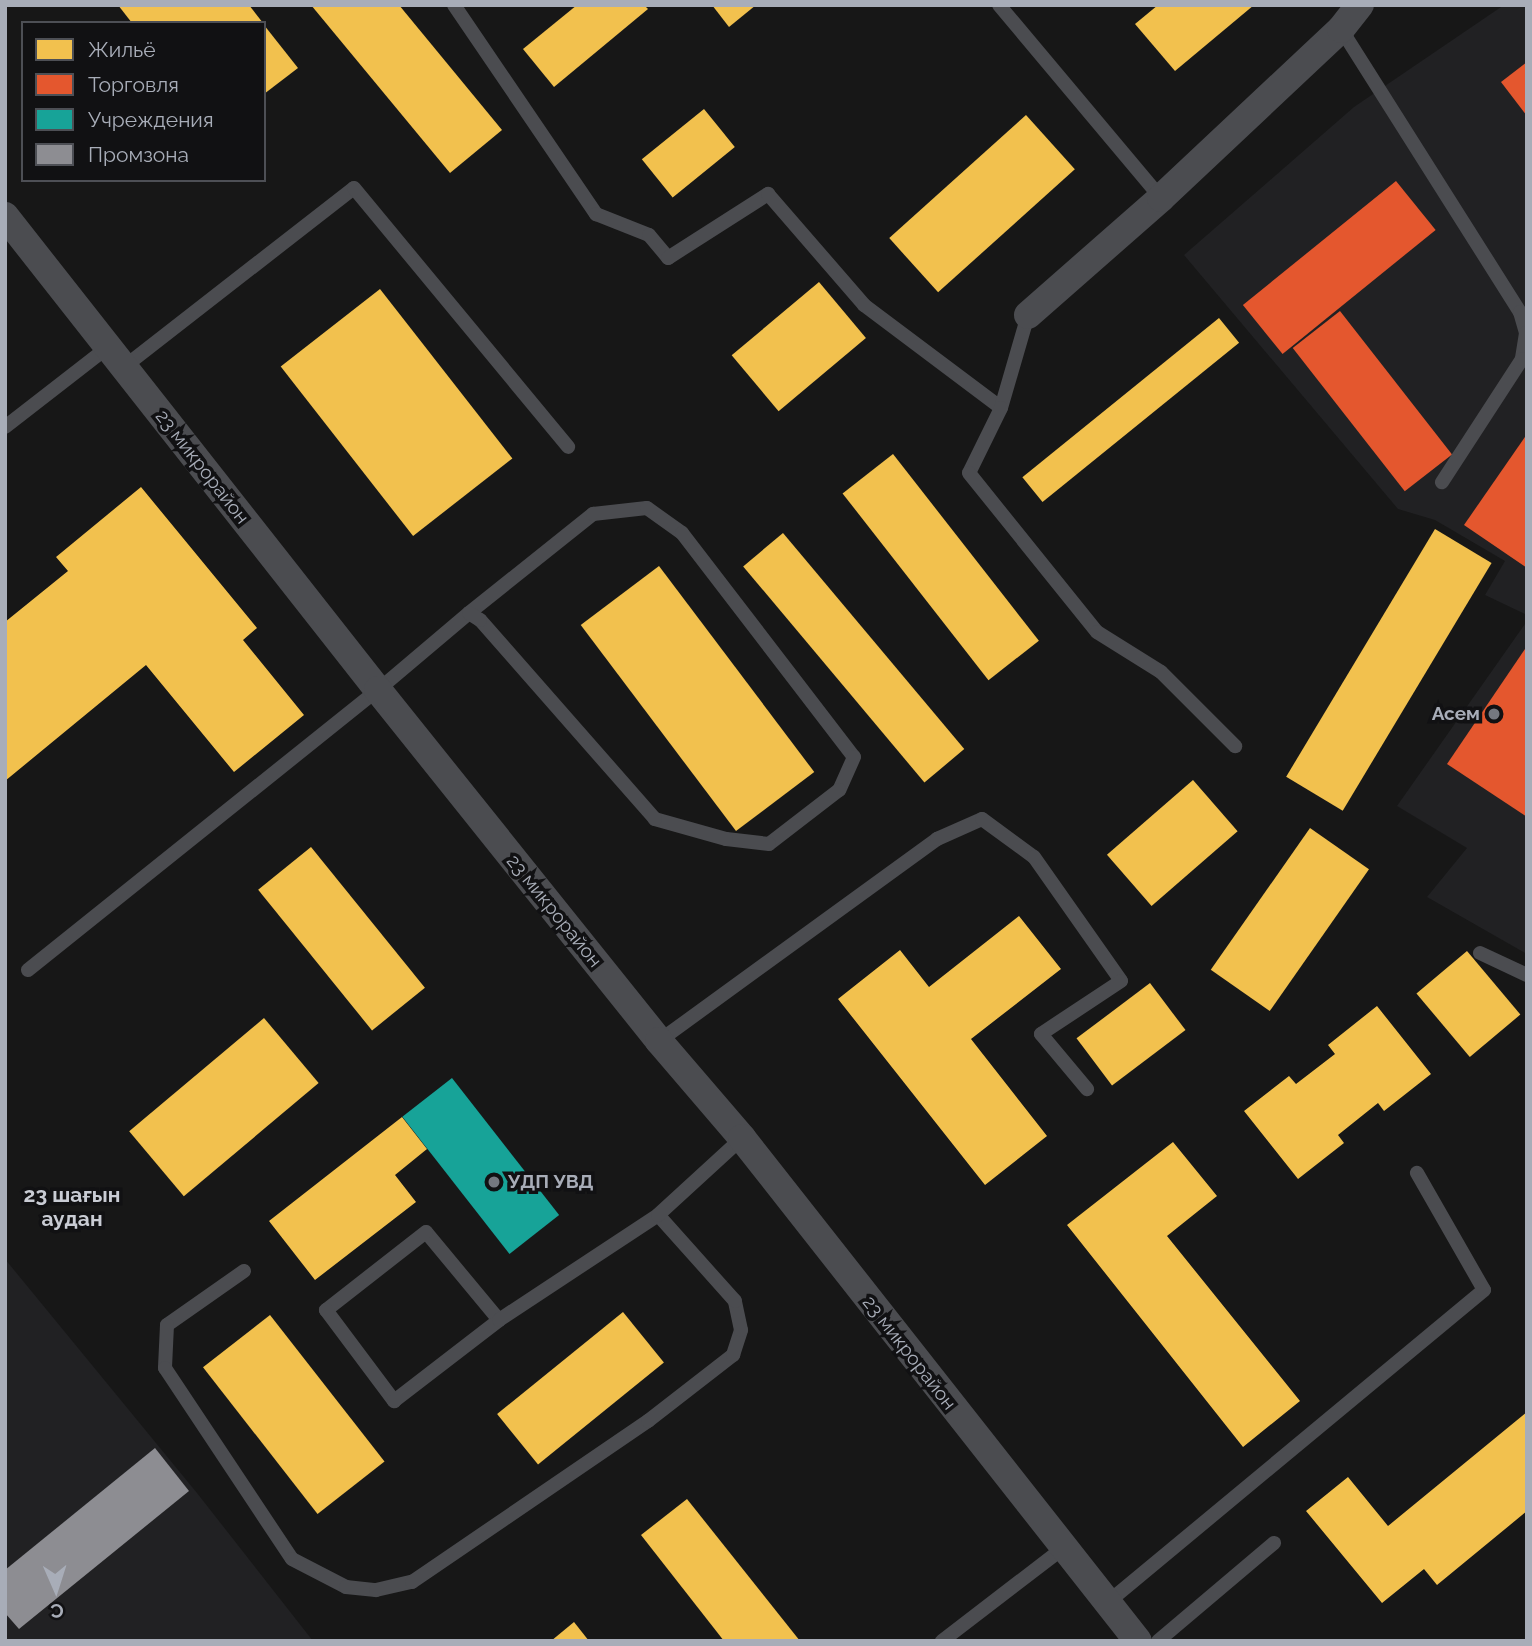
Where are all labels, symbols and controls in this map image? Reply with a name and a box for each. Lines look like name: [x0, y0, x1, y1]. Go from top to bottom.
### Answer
legend: [21, 21, 266, 182]
text: Жильё: [88, 37, 156, 62]
text: Торговля: [88, 72, 179, 97]
text: Учреждения: [88, 107, 214, 132]
text: Промзона: [88, 142, 189, 167]
street label: 23 микрорайон: [150, 406, 254, 528]
place label: Асем: [1432, 703, 1480, 725]
marker: Асем: [1486, 706, 1502, 722]
street label: 23 микрорайон: [502, 850, 606, 972]
place label: УДП УВД: [508, 1171, 593, 1193]
marker: УДП УВД: [486, 1174, 502, 1190]
district label: 23 шағын аудан: [24, 1182, 120, 1232]
street label: 23 микрорайон: [857, 1292, 961, 1414]
north arrow: [21, 1555, 91, 1625]
text: С: [50, 1600, 64, 1622]

